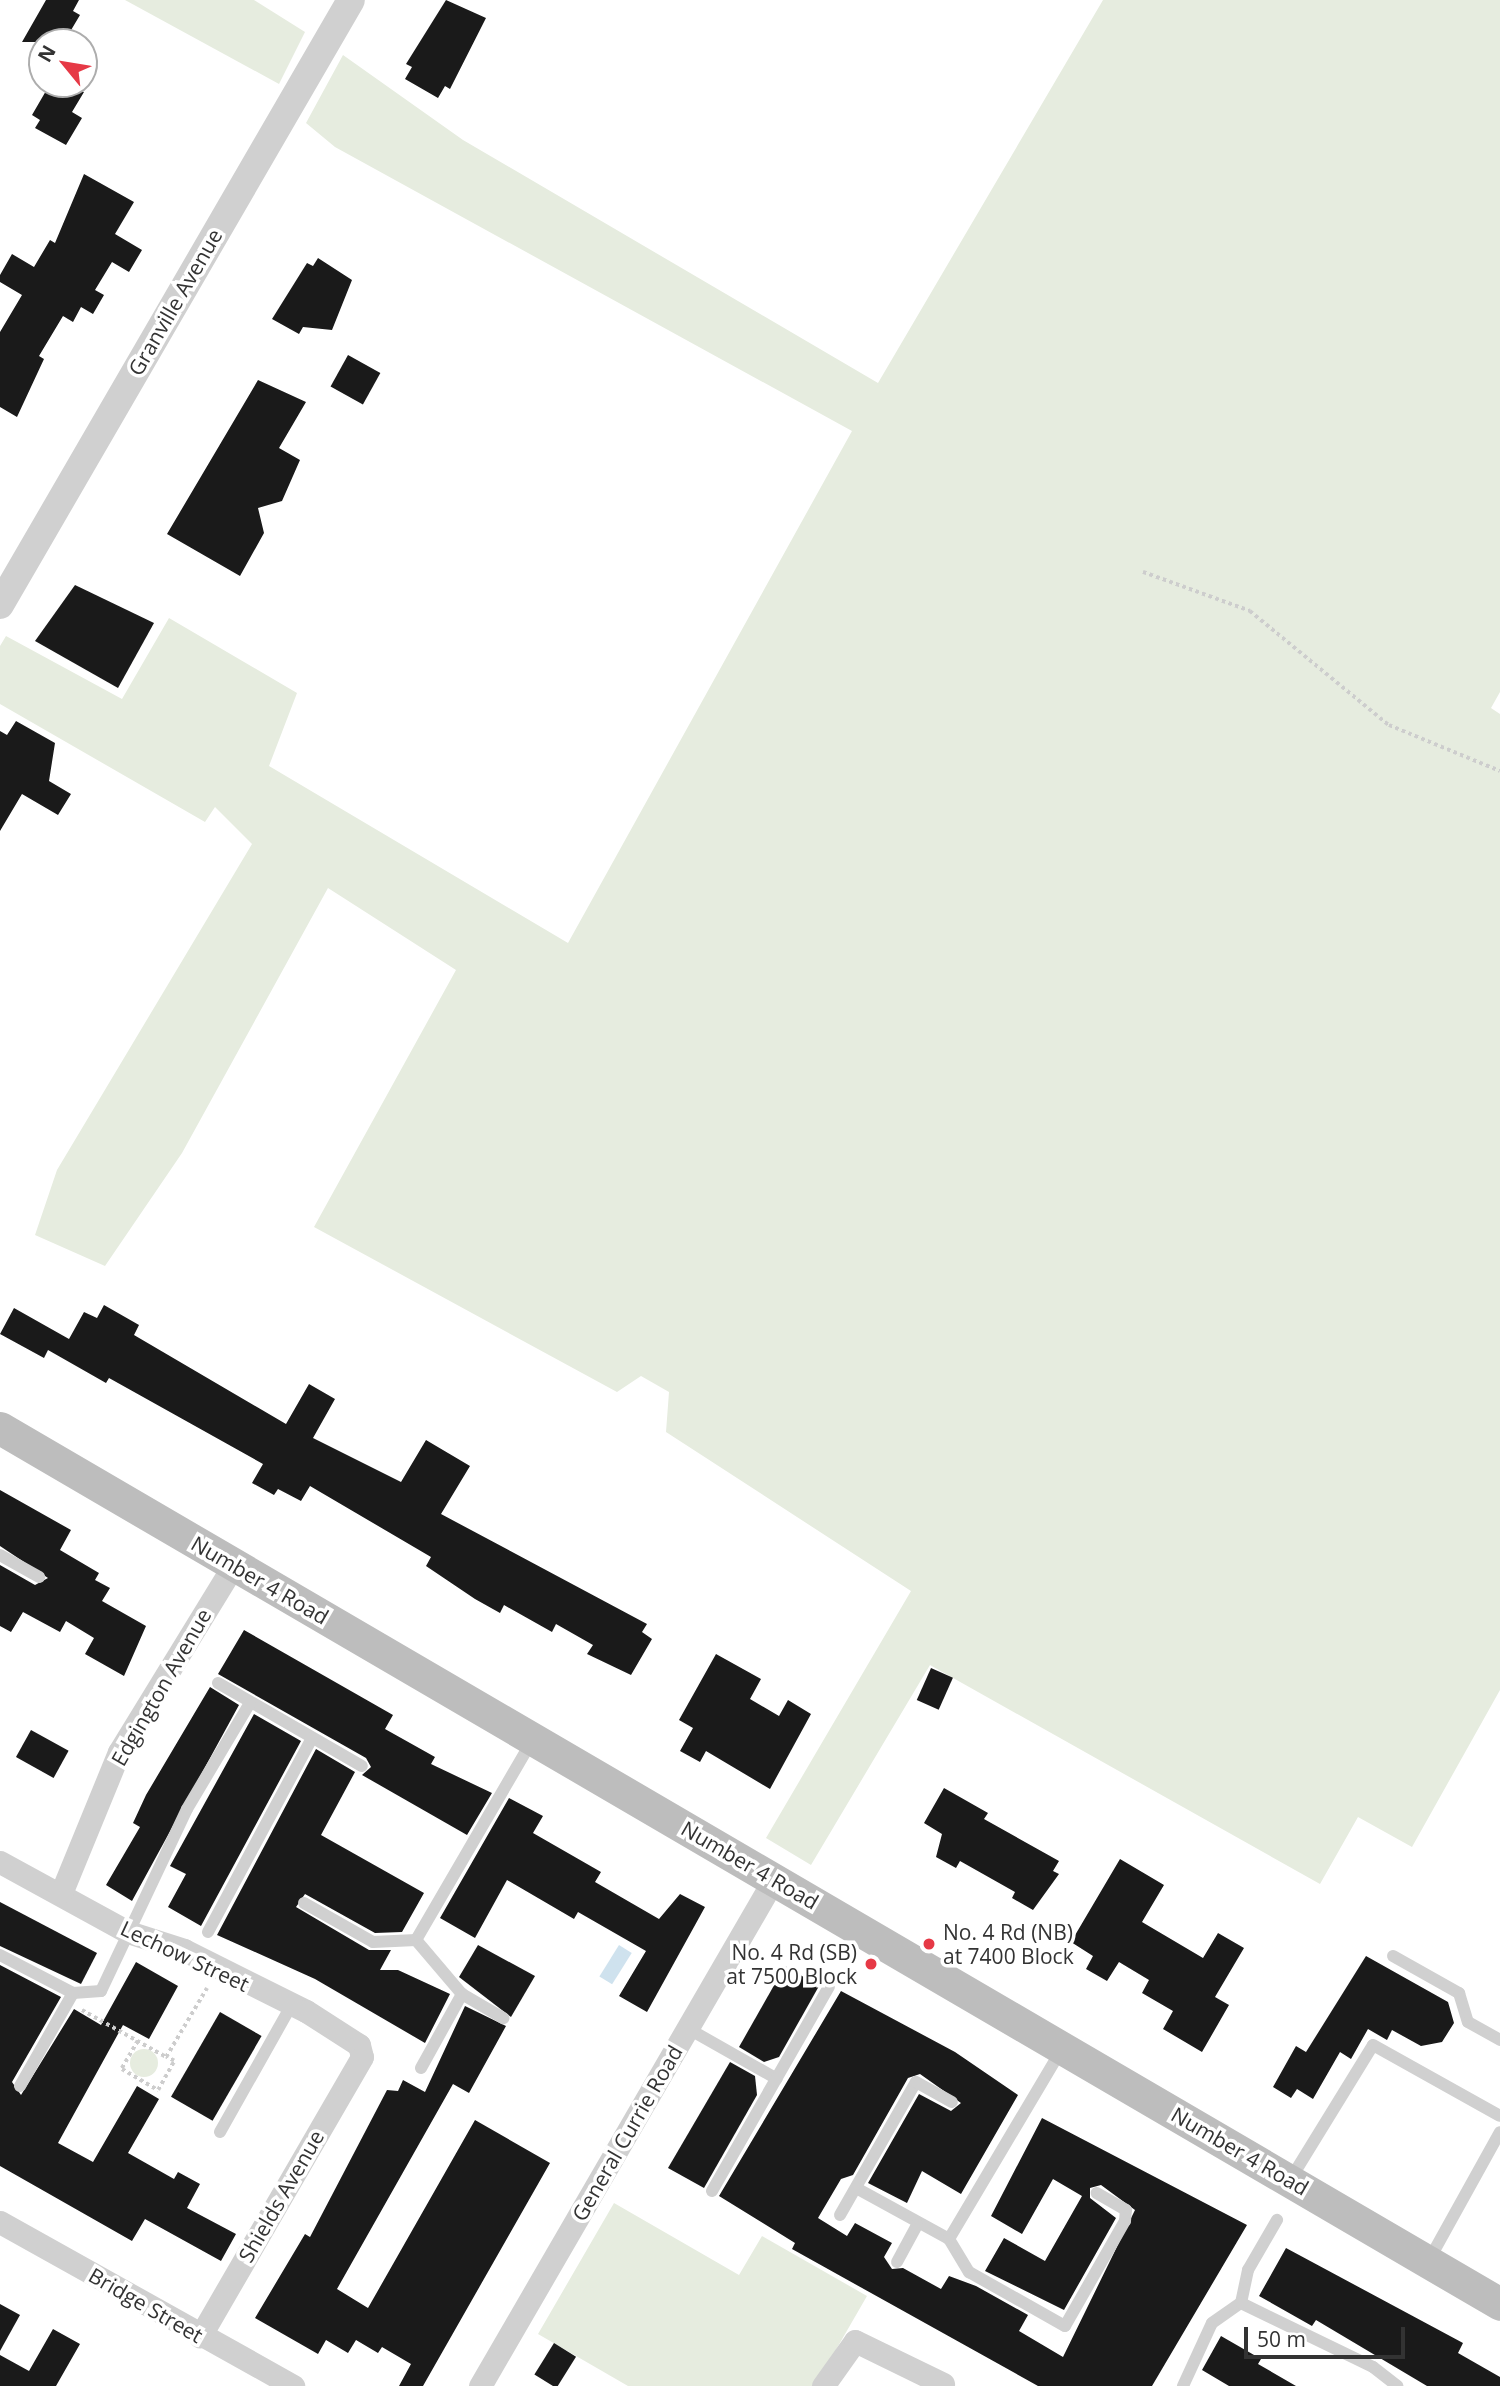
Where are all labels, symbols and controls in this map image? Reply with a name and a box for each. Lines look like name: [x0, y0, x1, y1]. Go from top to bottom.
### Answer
north arrow: [28, 28, 98, 98]
text: N: [31, 40, 62, 67]
street label: Granville Avenue: [123, 224, 227, 380]
street label: Number 4 Road: [187, 1530, 333, 1630]
street label: Edgington Avenue: [106, 1604, 216, 1770]
street label: Number 4 Road: [677, 1815, 823, 1915]
street label: Lechow Street: [117, 1915, 253, 1997]
place label: No. 4 Rd (NB) at 7400 Block: [943, 1919, 1074, 1969]
marker: No. 4 Rd (NB) at 7400 Block: [921, 1936, 937, 1952]
place label: No. 4 Rd (SB) at 7500 Block: [726, 1939, 857, 1989]
marker: No. 4 Rd (SB) at 7500 Block: [863, 1956, 879, 1972]
street label: General Currie Road: [566, 2041, 688, 2225]
street label: Number 4 Road: [1167, 2101, 1313, 2201]
street label: Shields Avenue: [233, 2126, 329, 2266]
street label: Bridge Street: [84, 2262, 208, 2348]
scale bar: [1248, 2312, 1409, 2356]
text: 50 m: [1257, 2325, 1306, 2353]

